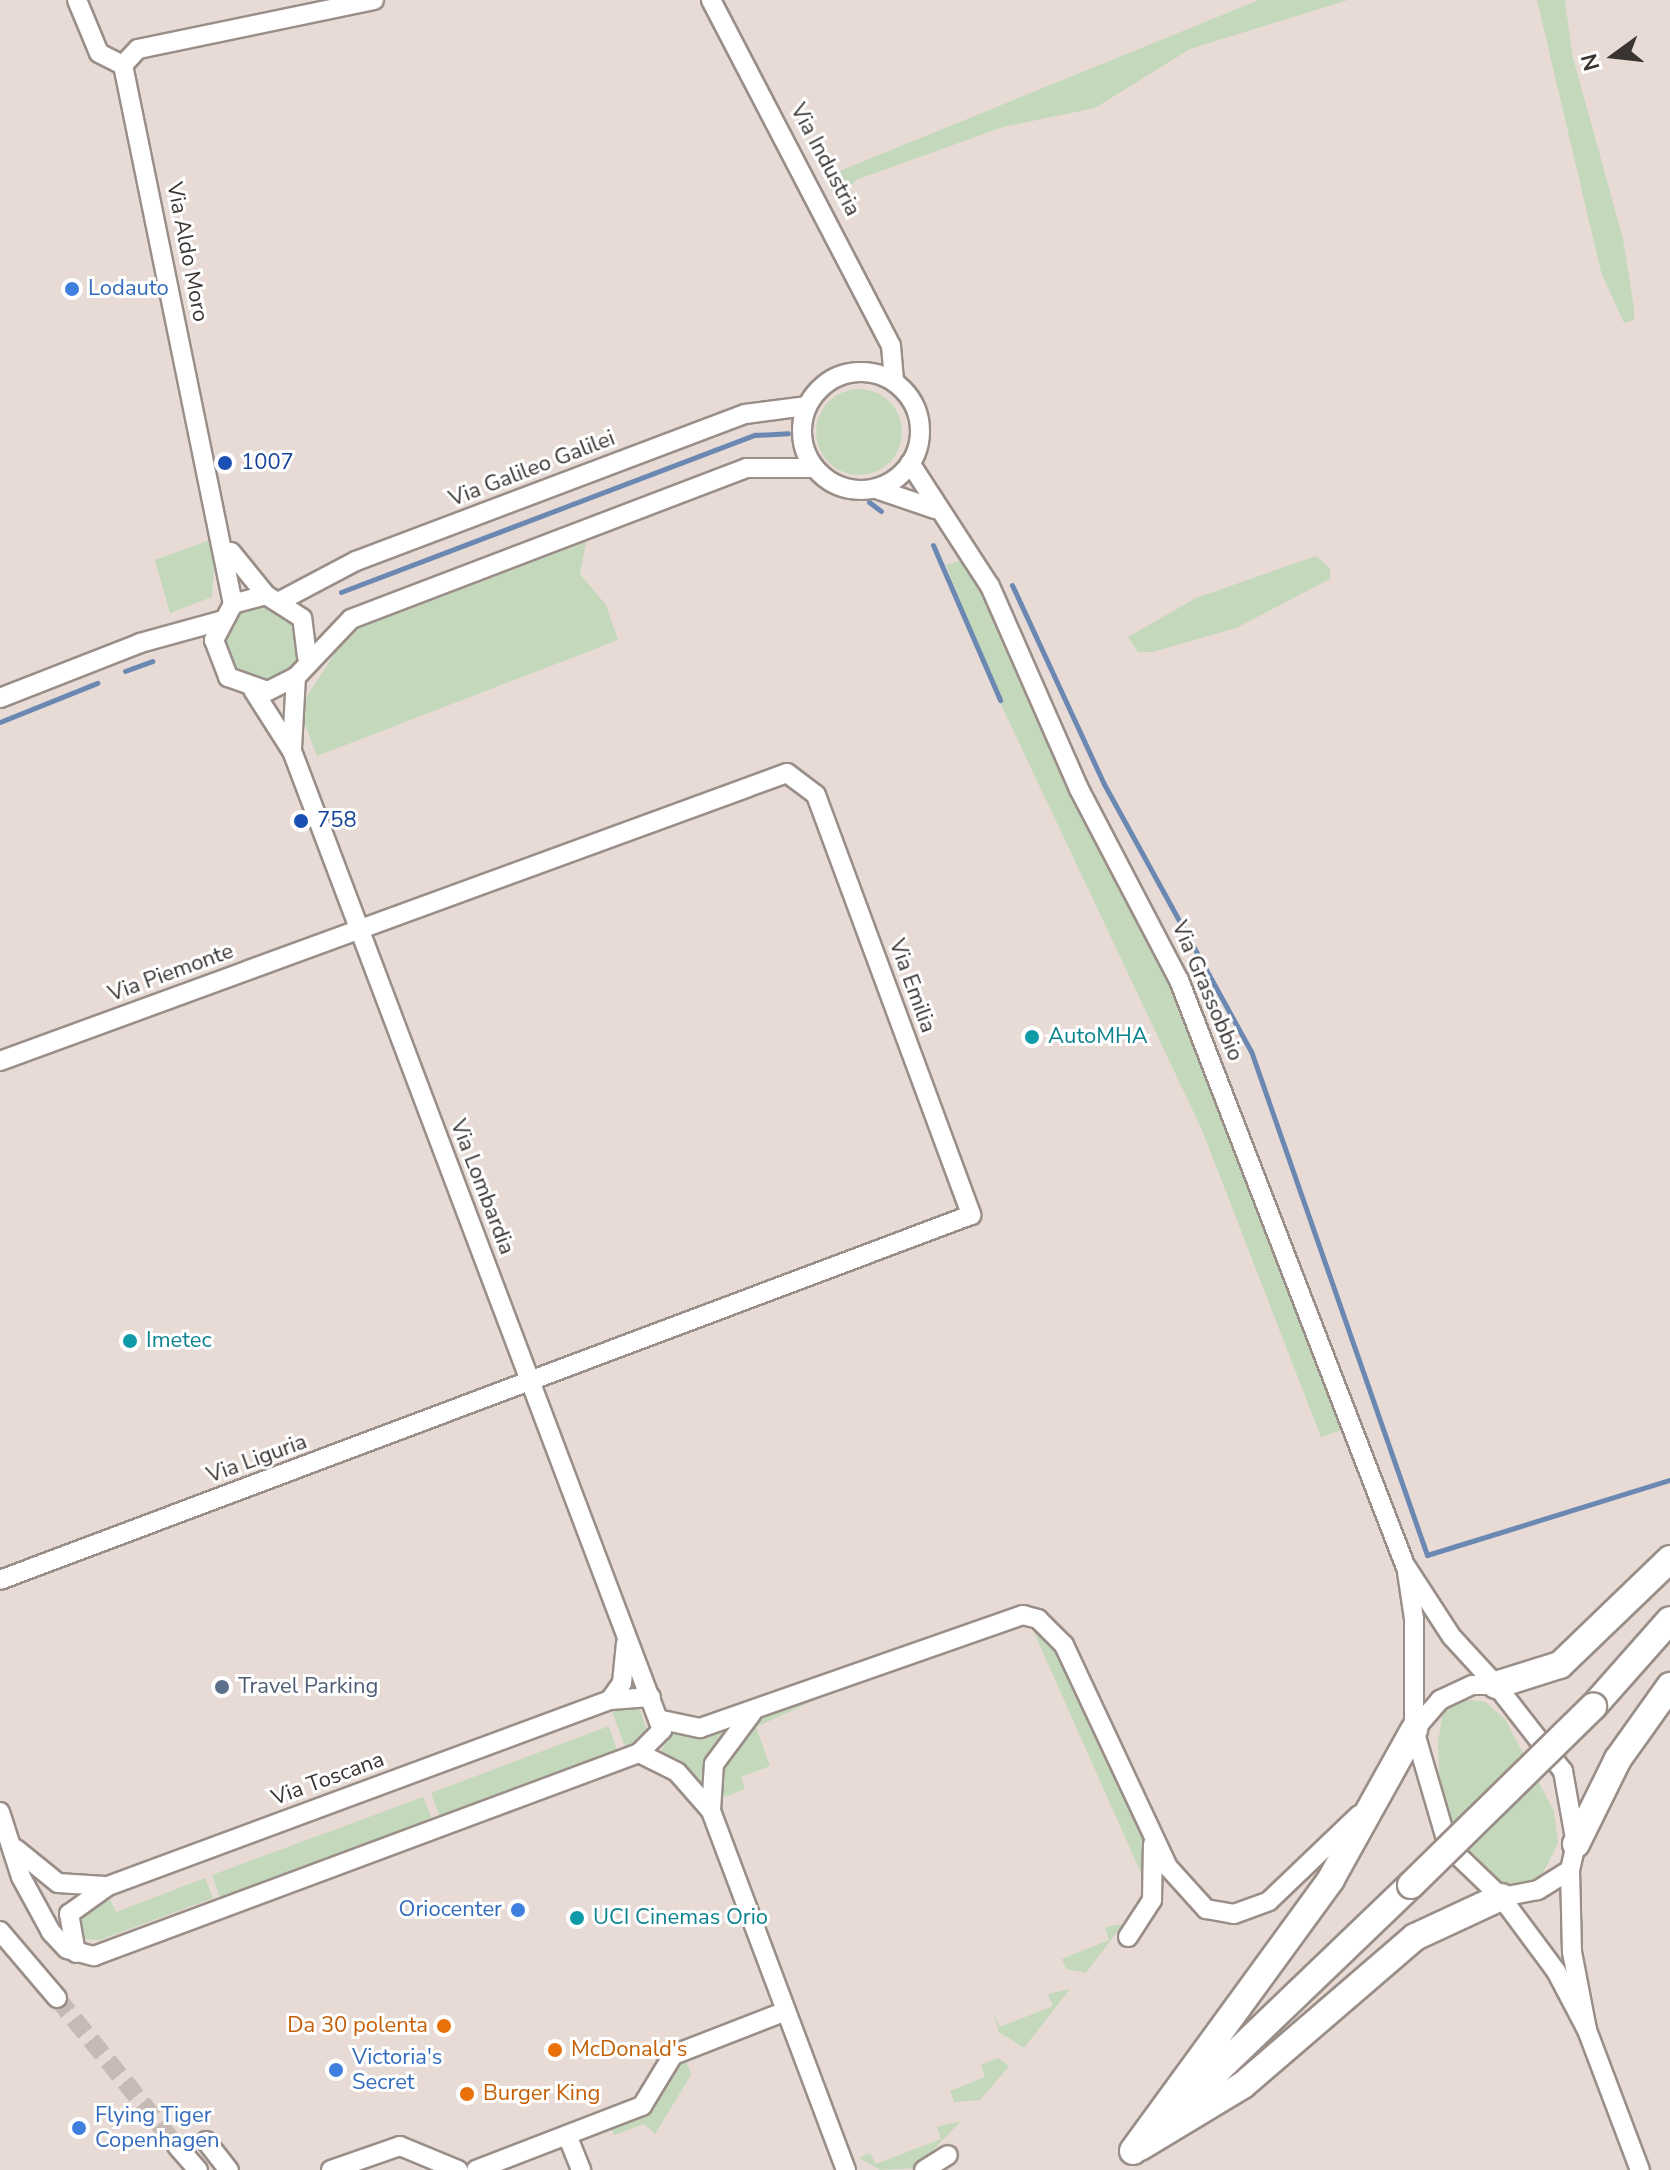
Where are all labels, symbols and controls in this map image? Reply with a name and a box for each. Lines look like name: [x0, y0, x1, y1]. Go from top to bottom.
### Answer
north arrow: [1574, 16, 1654, 96]
text: N: [1574, 50, 1607, 74]
street label: Via Industria: [784, 99, 866, 221]
street label: Via Aldo Moro: [161, 180, 213, 324]
place label: Lodauto: [88, 276, 169, 302]
marker: Lodauto: [63, 280, 81, 298]
street label: Via Galileo Galilei: [445, 425, 619, 513]
place label: 1007: [241, 450, 294, 476]
marker: 1007: [216, 454, 234, 472]
place label: 758: [317, 808, 357, 834]
marker: 758: [292, 812, 310, 830]
street label: Via Grassobbio: [1166, 917, 1248, 1065]
street label: Via Emilia: [883, 936, 941, 1036]
street label: Via Piemonte: [105, 938, 237, 1008]
place label: AutoMHA: [1048, 1024, 1148, 1050]
marker: AutoMHA: [1023, 1028, 1041, 1046]
street label: Via Lombardia: [444, 1116, 520, 1258]
place label: Imetec: [146, 1328, 212, 1354]
marker: Imetec: [121, 1332, 139, 1350]
street label: Via Liguria: [203, 1429, 311, 1489]
place label: Travel Parking: [238, 1674, 378, 1700]
marker: Travel Parking: [213, 1678, 231, 1696]
street label: Via Toscana: [268, 1746, 388, 1812]
place label: Oriocenter: [399, 1897, 502, 1923]
marker: Oriocenter: [509, 1901, 527, 1919]
place label: UCI Cinemas Orio: [593, 1905, 768, 1931]
marker: UCI Cinemas Orio: [568, 1909, 586, 1927]
place label: Da 30 polenta: [287, 2013, 428, 2039]
marker: Da 30 polenta: [435, 2017, 453, 2035]
place label: McDonald's: [571, 2037, 687, 2063]
marker: McDonald's: [546, 2041, 564, 2059]
place label: Victoria's Secret: [352, 2044, 442, 2096]
marker: Victoria's Secret: [327, 2061, 345, 2079]
place label: Burger King: [483, 2081, 600, 2107]
marker: Burger King: [458, 2085, 476, 2103]
place label: Flying Tiger Copenhagen: [95, 2102, 220, 2154]
marker: Flying Tiger Copenhagen: [70, 2119, 88, 2137]

